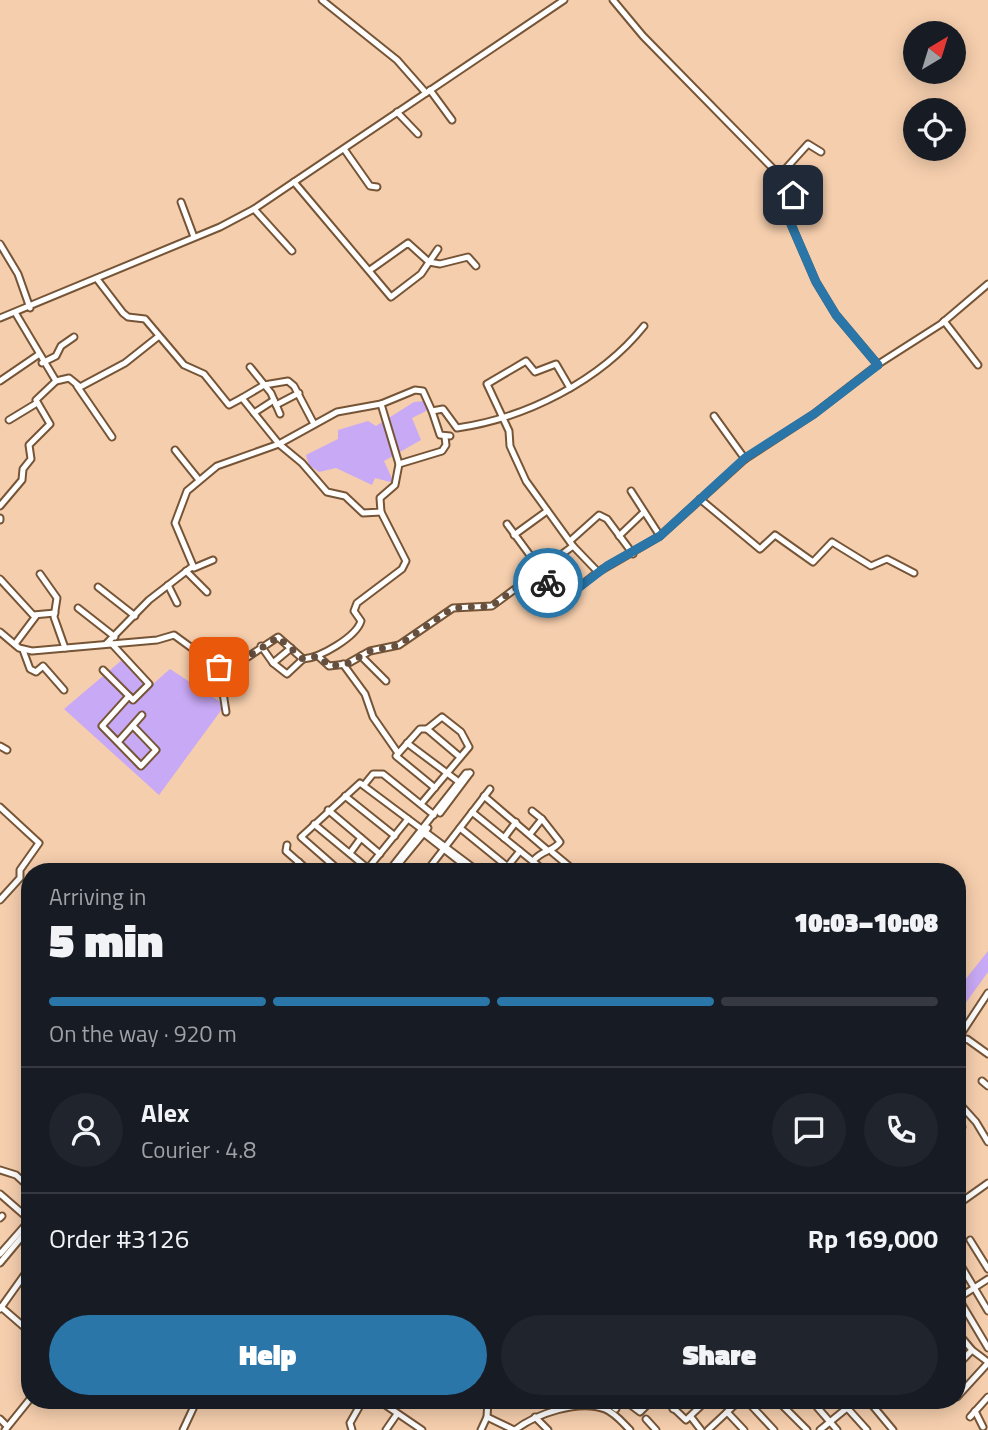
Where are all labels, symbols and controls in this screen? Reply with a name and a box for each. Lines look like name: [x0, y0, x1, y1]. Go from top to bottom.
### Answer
north arrow: [903, 21, 966, 84]
map controls: [903, 21, 966, 161]
button: locate: [903, 98, 966, 161]
pin: [763, 165, 823, 225]
icon: home: [774, 176, 812, 214]
courier: [513, 548, 583, 618]
icon: bike: [529, 564, 567, 602]
pin: [189, 637, 249, 697]
icon: bag: [200, 648, 238, 686]
text: Arriving in: [49, 879, 146, 914]
text: 10:03–10:08: [794, 903, 938, 942]
text: 5 min: [49, 905, 163, 975]
text: On the way · 920 m: [49, 1016, 237, 1051]
button: person: [49, 1093, 123, 1167]
text: Alex: [141, 1093, 189, 1132]
button: chat: [772, 1093, 846, 1167]
button: phone: [864, 1093, 938, 1167]
text: Courier · 4.8: [141, 1132, 256, 1167]
text: Order #3126: [49, 1219, 189, 1258]
text: Rp 169,000: [808, 1219, 938, 1258]
button: Help: [49, 1315, 487, 1395]
button: Share: [501, 1315, 938, 1395]

